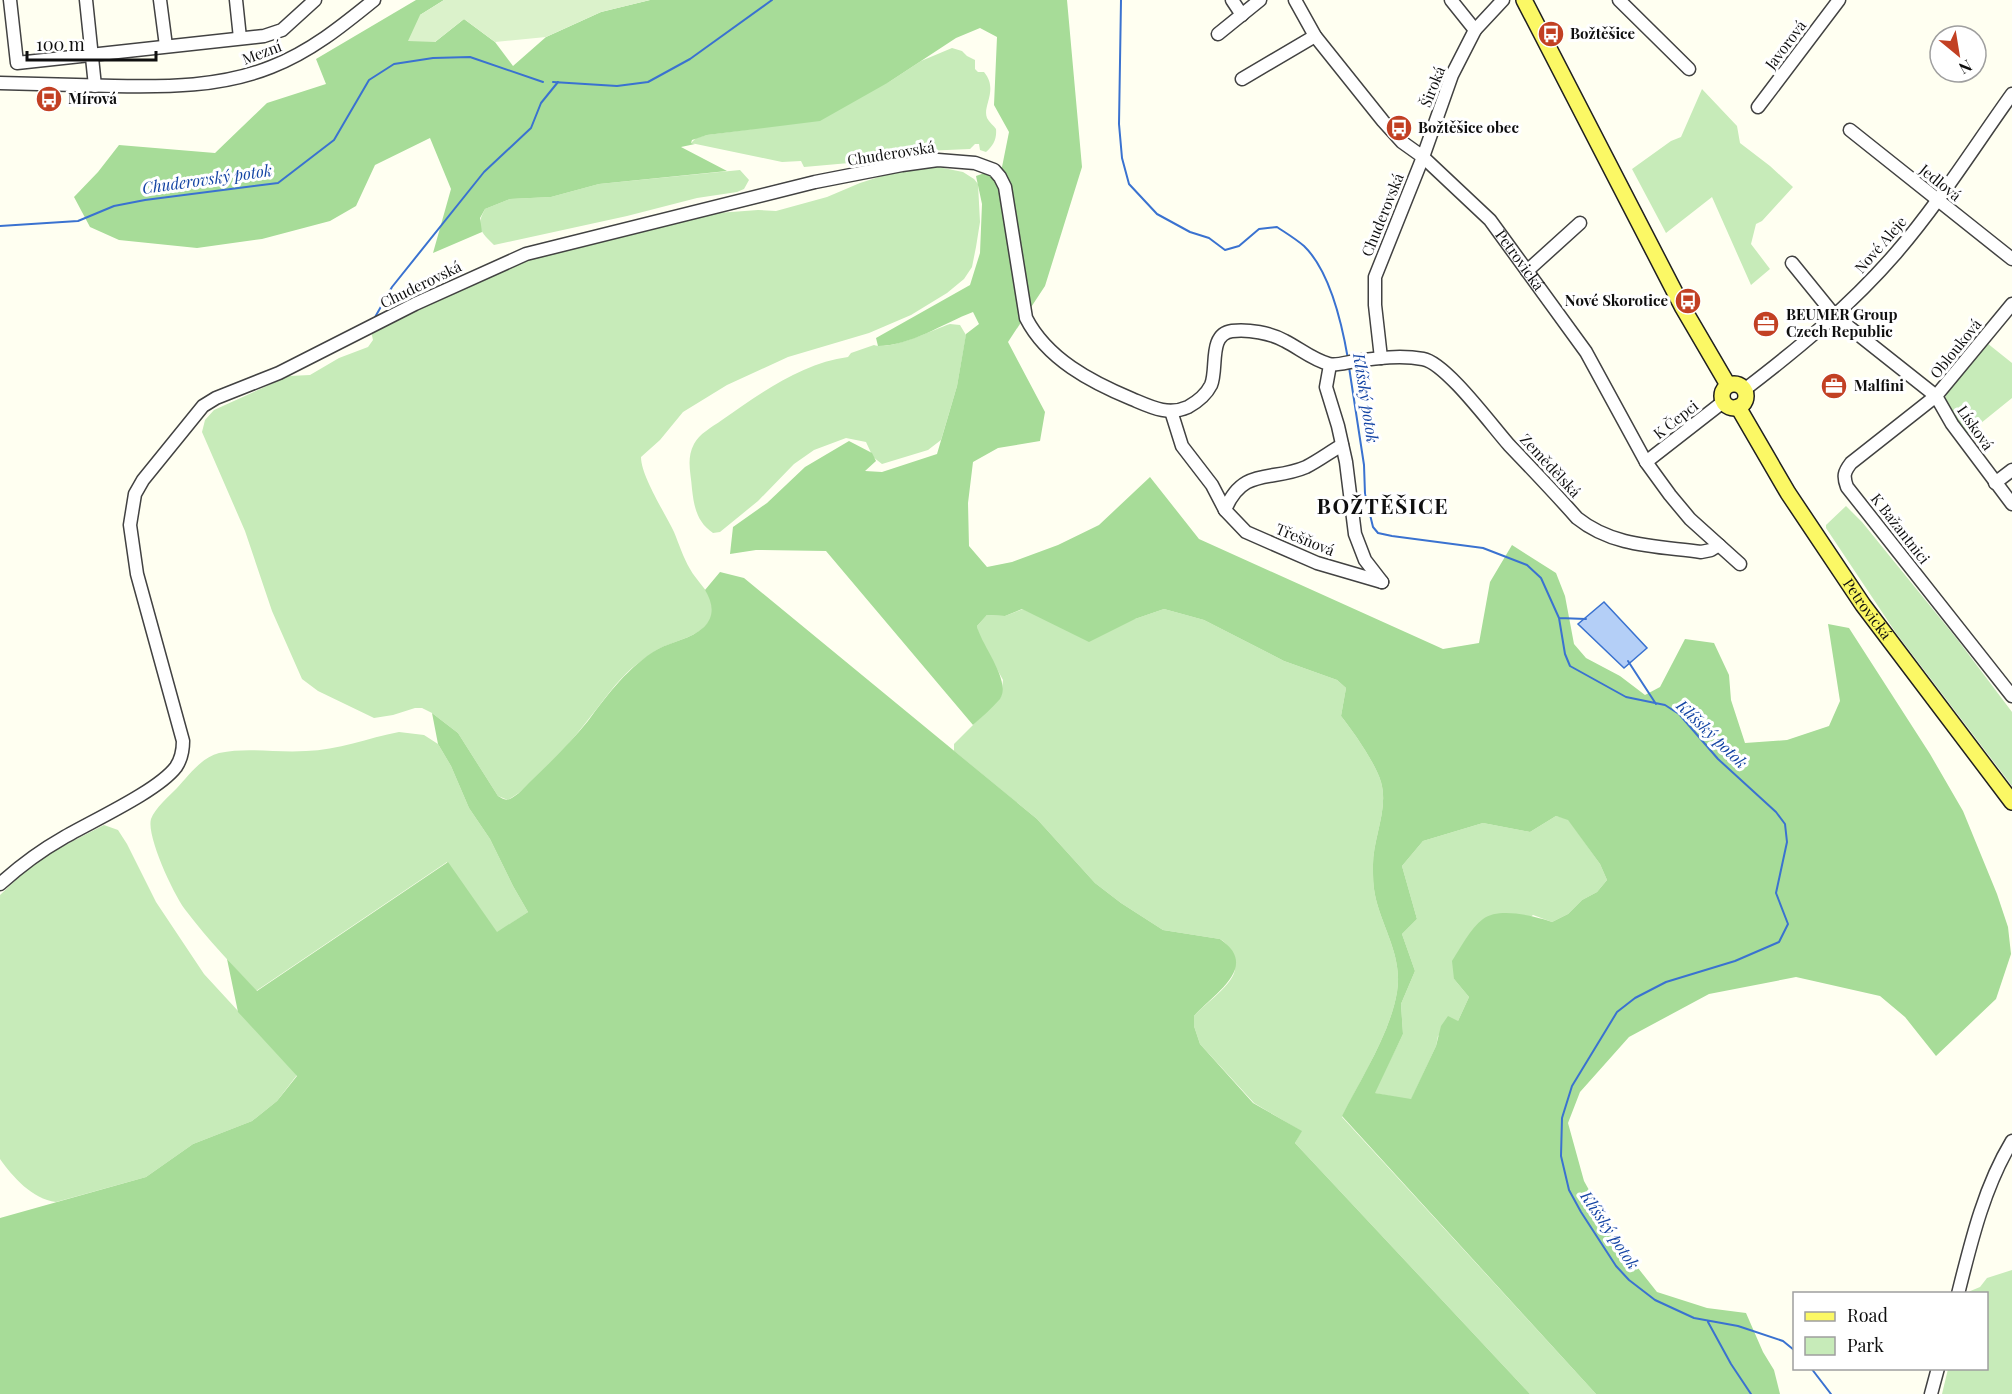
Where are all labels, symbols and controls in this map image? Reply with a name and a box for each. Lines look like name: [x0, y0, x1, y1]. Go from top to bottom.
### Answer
street label: Javorová: [1760, 15, 1811, 74]
bus stop icon: Božtěšice: [1536, 19, 1566, 49]
place label: Božtěšice: [1570, 23, 1636, 43]
scale bar: [27, 24, 156, 62]
north arrow: [1928, 24, 1988, 84]
text: 100 m: [36, 32, 85, 56]
street label: Mezní: [239, 35, 285, 69]
text: N: [1955, 55, 1976, 80]
street label: Široká: [1415, 63, 1450, 110]
bus stop icon: Mírová: [34, 84, 64, 114]
place label: Mírová: [68, 88, 117, 108]
bus stop icon: Božtěšice obec: [1384, 113, 1414, 143]
place label: Božtěšice obec: [1418, 117, 1519, 137]
street label: Chuderovská: [846, 136, 936, 170]
water label: Chuderovský potok: [141, 159, 273, 198]
street label: Jedlová: [1915, 159, 1966, 205]
street label: Chuderovská: [1356, 170, 1408, 259]
street label: Nové Aleje: [1850, 212, 1911, 277]
street label: Petrovická: [1491, 225, 1549, 295]
street label: Chuderovská: [377, 256, 465, 312]
bus stop icon: Nové Skorotice: [1673, 286, 1703, 316]
place label: Nové Skorotice: [1565, 290, 1668, 310]
place label: BEUMER Group Czech Republic: [1786, 304, 1897, 341]
office icon: BEUMER Group Czech Republic: [1751, 309, 1781, 339]
street label: Oblouková: [1925, 314, 1986, 382]
water label: Klíšský potok: [1349, 351, 1384, 444]
office icon: Malfini: [1819, 371, 1849, 401]
place label: Malfini: [1854, 375, 1904, 395]
street label: K Čepci: [1649, 395, 1702, 443]
street label: Lísková: [1953, 401, 1999, 454]
street label: Zemědělská: [1516, 429, 1586, 502]
street label: K Bažantnici: [1867, 489, 1935, 568]
district label: BOŽTĚŠICE: [1317, 491, 1449, 519]
street label: Třešňová: [1273, 518, 1338, 560]
street label: Petrovická: [1839, 574, 1897, 644]
water label: Klíšský potok: [1672, 694, 1752, 773]
water label: Klíšský potok: [1576, 1186, 1644, 1273]
legend: [1793, 1292, 1988, 1370]
text: Road: [1847, 1303, 1888, 1327]
text: Park: [1847, 1333, 1884, 1357]

